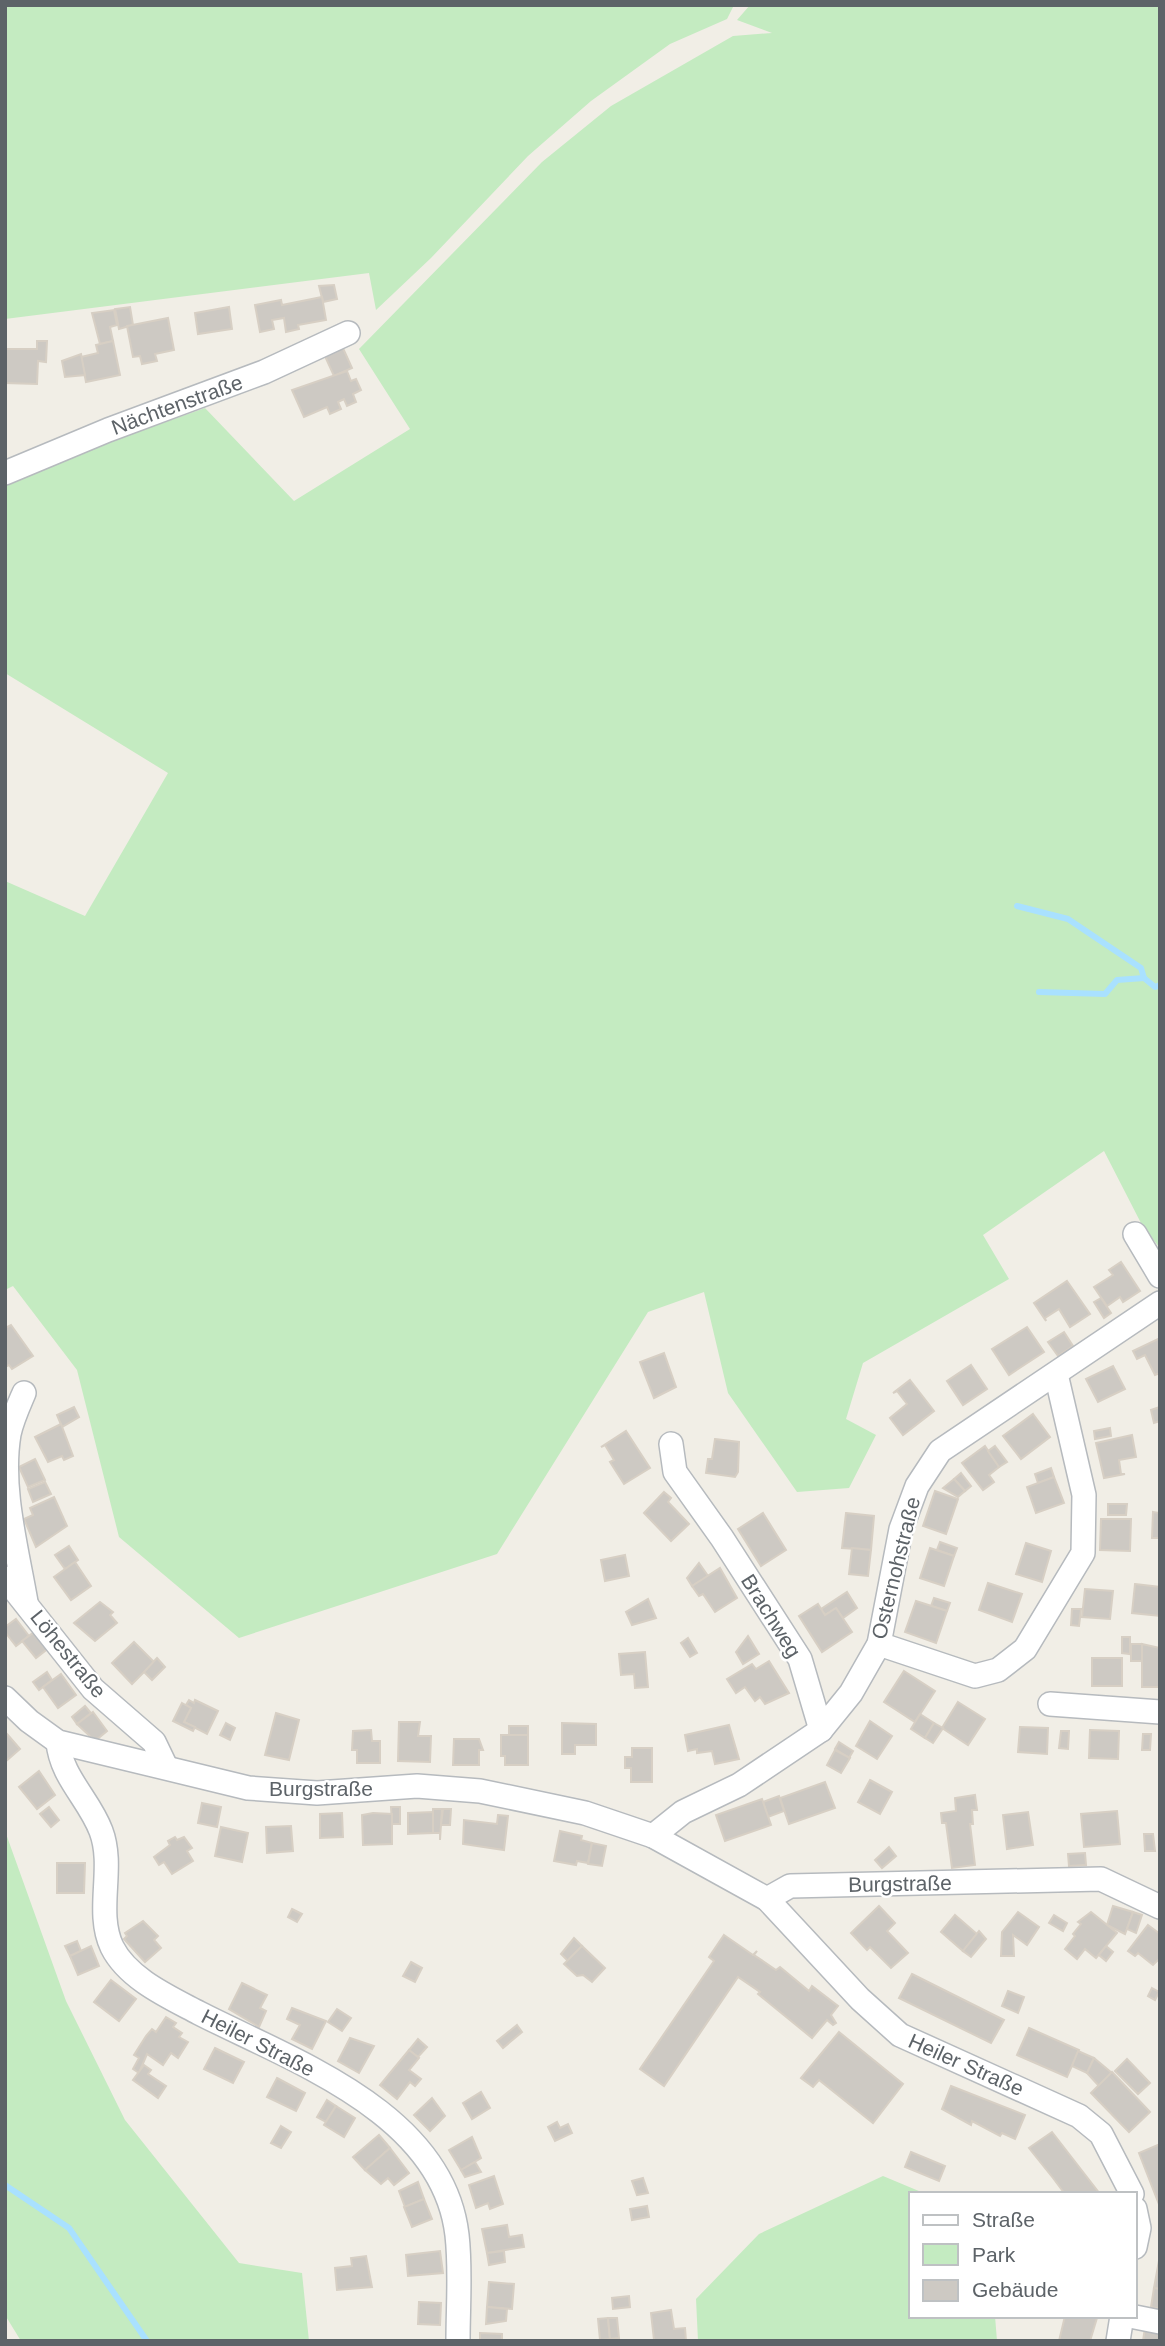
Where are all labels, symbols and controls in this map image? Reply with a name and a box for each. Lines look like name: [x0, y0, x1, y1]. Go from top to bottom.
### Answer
street label: Nächtenstraße: [108, 370, 245, 439]
street label: Osternohstraße: [867, 1494, 924, 1641]
street label: Brachweg: [737, 1570, 806, 1661]
street label: Löhestraße: [26, 1605, 111, 1702]
street label: Burgstraße: [269, 1777, 373, 1800]
street label: Burgstraße: [848, 1871, 952, 1896]
street label: Heiler Straße: [198, 2004, 319, 2081]
street label: Heiler Straße: [905, 2029, 1027, 2100]
legend: [909, 2192, 1137, 2318]
text: Straße: [972, 2208, 1035, 2231]
text: Park: [972, 2243, 1016, 2266]
text: Gebäude: [972, 2278, 1058, 2301]

